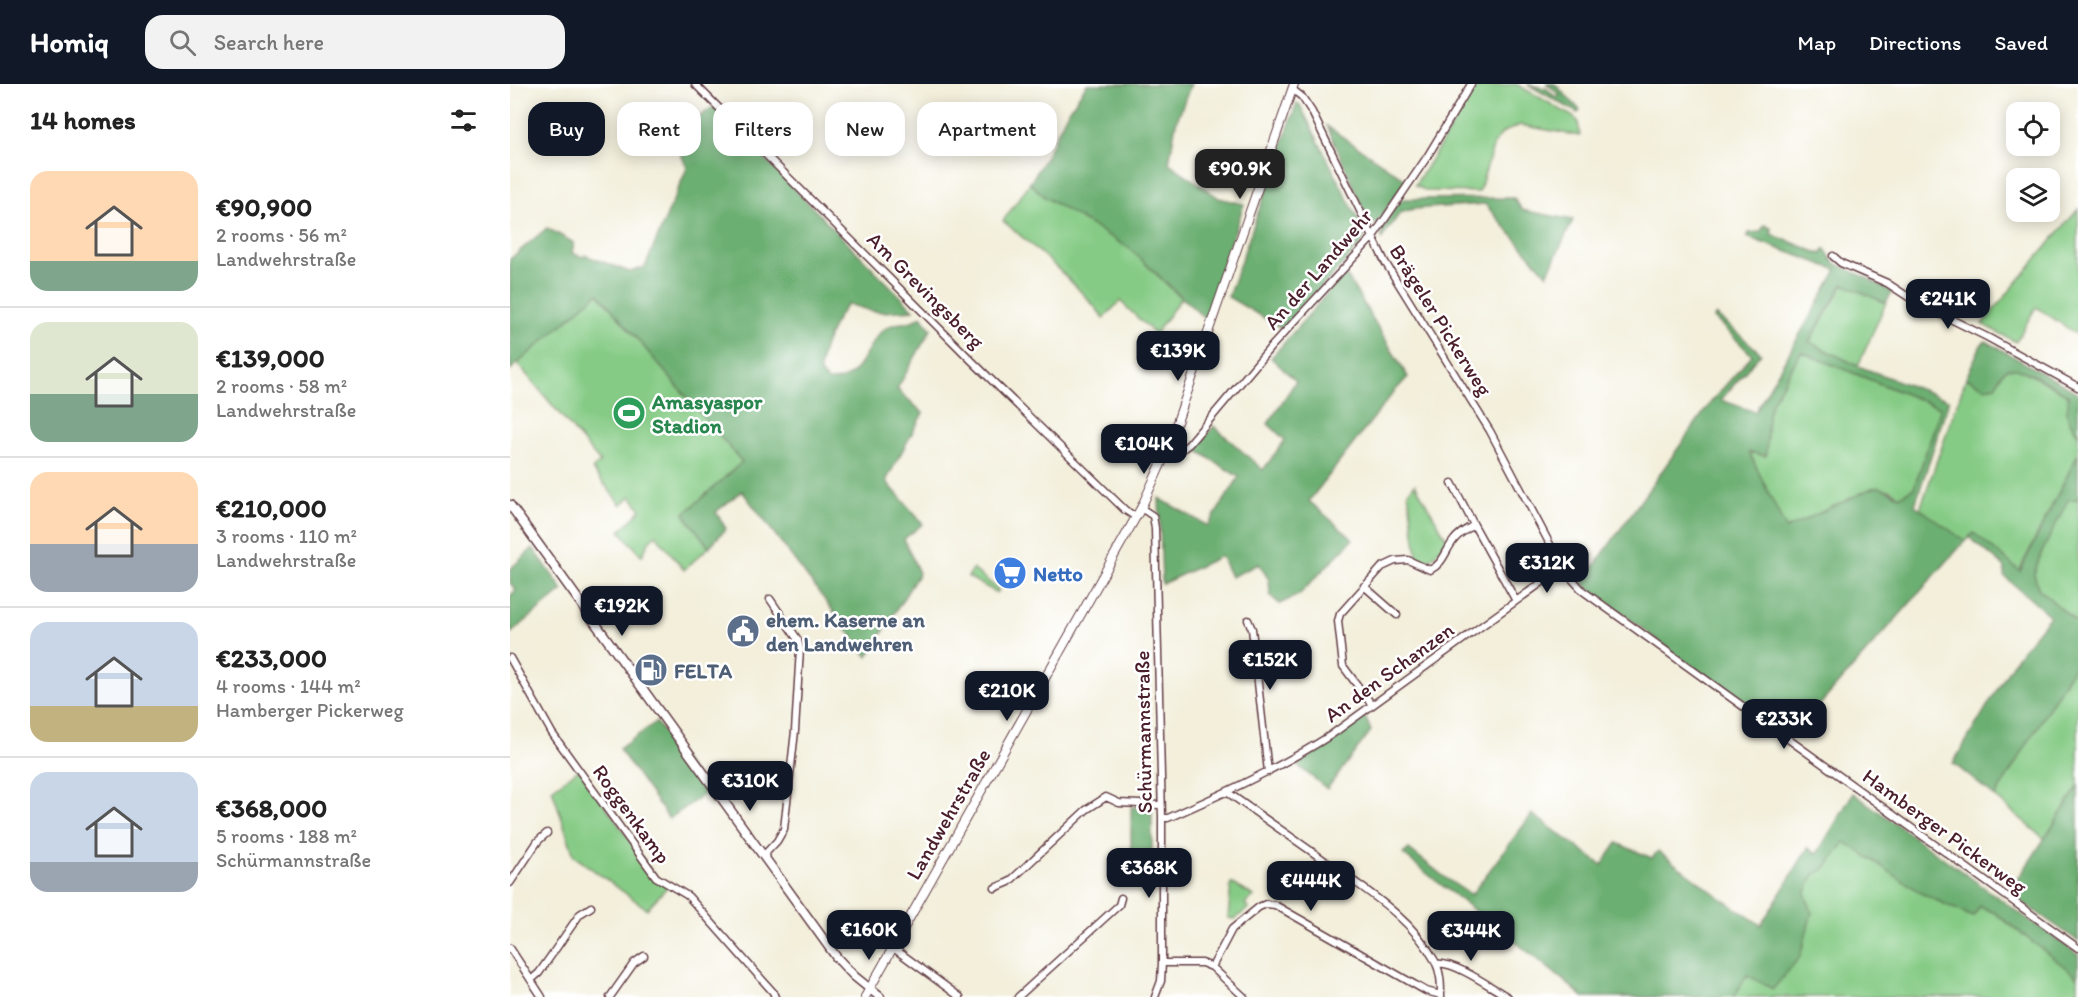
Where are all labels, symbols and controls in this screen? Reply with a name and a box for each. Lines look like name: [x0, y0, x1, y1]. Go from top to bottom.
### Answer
search box: [145, 15, 565, 69]
text: Homiq: [30, 25, 109, 59]
icon: search: [166, 26, 199, 59]
text: Search here: [214, 29, 324, 56]
text: Map: [1798, 30, 1836, 55]
text: Directions: [1869, 30, 1961, 55]
text: Saved: [1994, 30, 2048, 55]
chip: Buy: [528, 102, 605, 156]
chip: Rent: [617, 102, 701, 156]
chip: Filters: [713, 102, 813, 156]
chip: New: [825, 102, 905, 156]
chip: Apartment: [917, 102, 1057, 156]
map controls: [2006, 102, 2060, 222]
button: locate: [2006, 102, 2060, 156]
text: 14 homes: [30, 104, 136, 136]
icon: filters: [447, 104, 480, 137]
pin: €90.9K: [1191, 149, 1289, 200]
text: €90.9K: [1209, 156, 1271, 180]
button: layers: [2006, 168, 2060, 222]
text: €90,900: [216, 191, 312, 223]
icon: home: [78, 195, 150, 267]
street label: An der Landwehr: [1259, 203, 1377, 335]
text: 2 rooms · 56 m²: [216, 223, 347, 247]
street label: Am Grevingsberg: [862, 226, 990, 354]
street label: Brägeler Pickerweg: [1384, 240, 1498, 400]
text: Landwehrstraße: [216, 247, 356, 271]
pin: €241K: [1906, 279, 1990, 330]
text: €241K: [1920, 286, 1976, 310]
pin: €139K: [1136, 331, 1220, 382]
text: €139K: [1151, 338, 1205, 362]
text: €139,000: [216, 342, 325, 374]
icon: home: [78, 346, 150, 418]
text: 2 rooms · 58 m²: [216, 374, 347, 398]
place label: Amasyaspor Stadion: [651, 389, 763, 438]
sports icon: Amasyaspor Stadion: [611, 395, 647, 431]
text: Landwehrstraße: [216, 398, 356, 422]
pin: €104K: [1102, 424, 1186, 475]
text: €104K: [1115, 431, 1173, 455]
text: €210,000: [216, 492, 327, 524]
icon: home: [78, 496, 150, 568]
text: 3 rooms · 110 m²: [216, 524, 357, 548]
pin: €312K: [1505, 543, 1589, 594]
text: Landwehrstraße: [216, 548, 356, 572]
text: €312K: [1520, 550, 1574, 574]
supermarket icon: Netto: [992, 555, 1028, 591]
place label: Netto: [1033, 561, 1083, 586]
pin: €192K: [580, 586, 664, 637]
text: €192K: [595, 593, 649, 617]
place label: ehem. Kaserne an den Landwehren: [766, 607, 925, 656]
public building icon: ehem. Kaserne an den Landwehren: [725, 613, 761, 649]
street label: An den Schanzen: [1320, 617, 1458, 727]
pin: €152K: [1228, 640, 1312, 691]
text: €233,000: [216, 642, 327, 674]
icon: home: [78, 646, 150, 718]
text: €152K: [1243, 647, 1297, 671]
street label: Schürmannstraße: [1129, 650, 1157, 814]
fuel station icon: FELTA: [633, 652, 669, 688]
place label: FELTA: [674, 658, 733, 683]
pin: €210K: [965, 671, 1049, 722]
text: 4 rooms · 144 m²: [216, 674, 361, 698]
text: €210K: [979, 678, 1035, 702]
text: Hamberger Pickerweg: [216, 698, 404, 722]
pin: €233K: [1742, 699, 1826, 750]
text: €233K: [1756, 706, 1812, 730]
street label: Landwehrstraße: [900, 744, 996, 884]
street label: Roggenkamp: [588, 760, 676, 868]
pin: €310K: [708, 761, 792, 812]
street label: Hamberger Pickerweg: [1858, 763, 2032, 899]
text: €310K: [722, 768, 778, 792]
text: €368,000: [216, 792, 327, 824]
icon: home: [78, 796, 150, 868]
text: 5 rooms · 188 m²: [216, 824, 357, 848]
text: Schürmannstraße: [216, 848, 371, 872]
pin: €368K: [1107, 848, 1191, 899]
text: €368K: [1121, 855, 1177, 879]
pin: €444K: [1269, 861, 1353, 912]
text: €444K: [1281, 868, 1341, 892]
pin: €160K: [827, 910, 911, 961]
pin: €344K: [1429, 911, 1513, 962]
text: €160K: [841, 917, 897, 941]
text: €344K: [1441, 918, 1501, 942]

